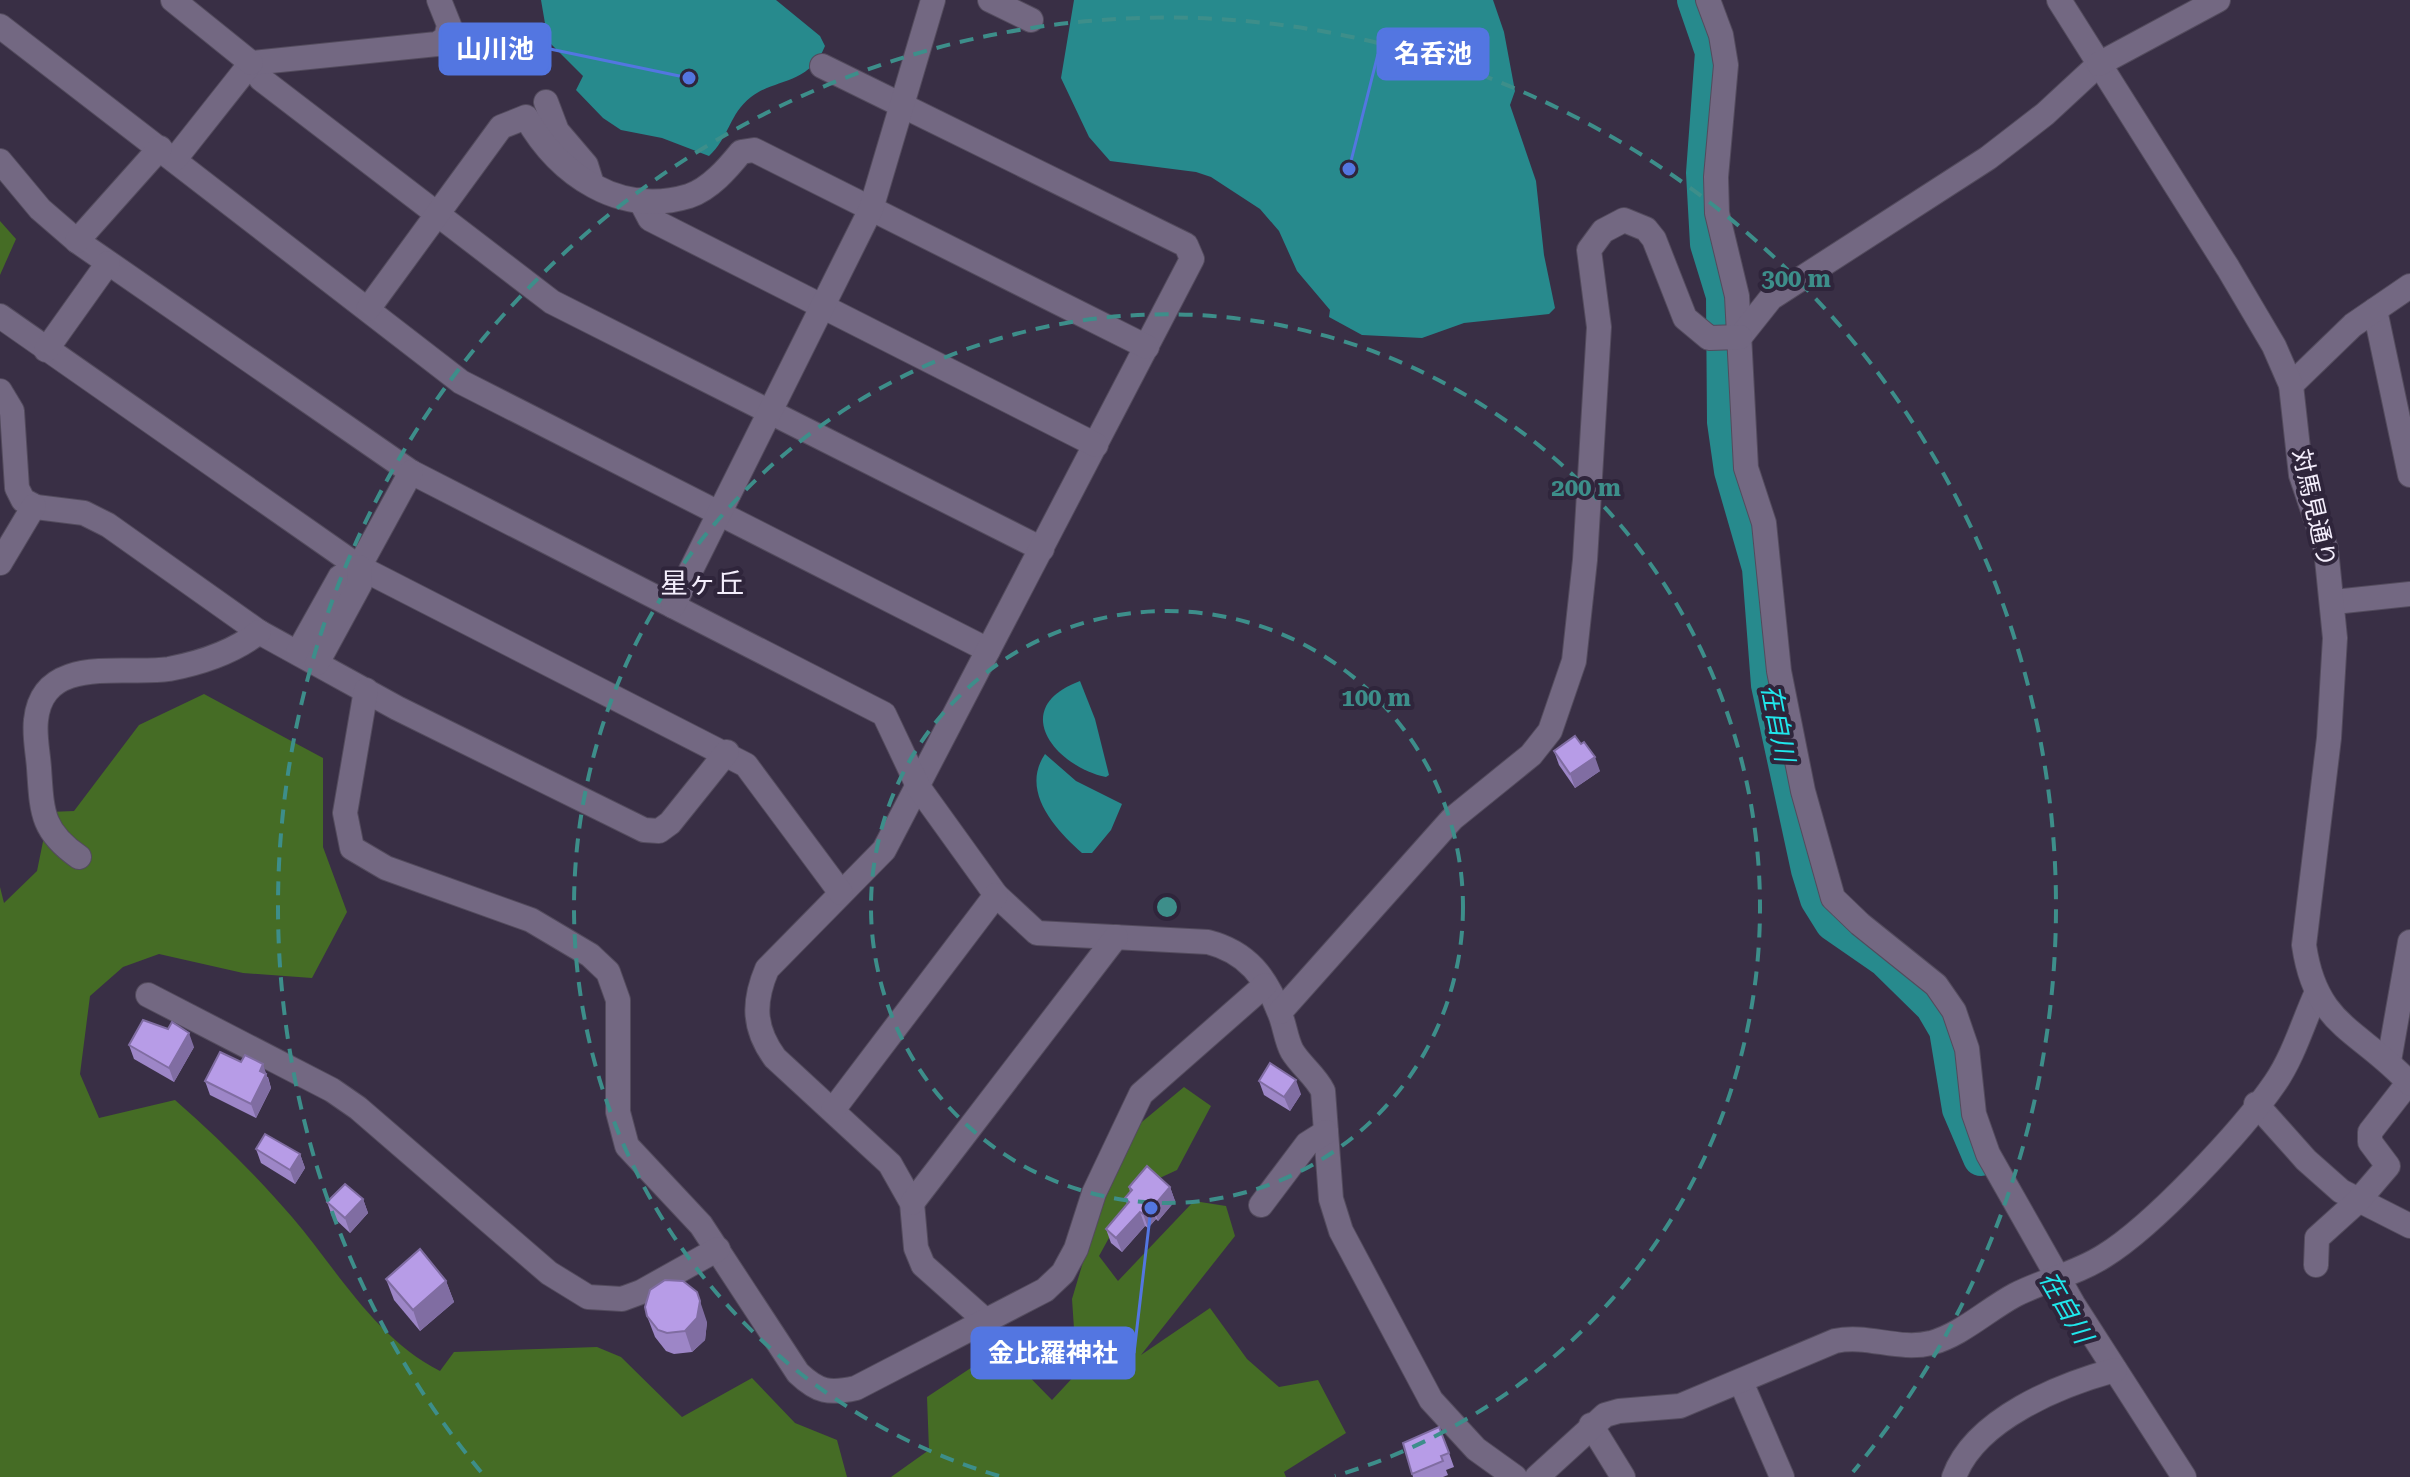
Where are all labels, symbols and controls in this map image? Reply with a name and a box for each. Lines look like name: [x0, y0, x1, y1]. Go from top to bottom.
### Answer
callout: 山川池: [440, 24, 550, 74]
callout: 名呑池: [1378, 29, 1488, 79]
text: 山川池: [456, 34, 534, 64]
text: 名呑池: [1394, 39, 1472, 69]
text: 300 m: [1761, 265, 1831, 293]
street label: 対馬見通り: [2287, 446, 2341, 570]
text: 200 m: [1551, 474, 1621, 502]
district label: 星ヶ丘: [660, 567, 744, 600]
water label: 在自川: [1756, 682, 1801, 767]
text: 100 m: [1341, 684, 1411, 712]
centre of rings: [1153, 893, 1181, 921]
water label: 在自川: [2034, 1266, 2100, 1351]
callout: 金比羅神社: [972, 1328, 1134, 1378]
text: 金比羅神社: [988, 1338, 1118, 1368]

